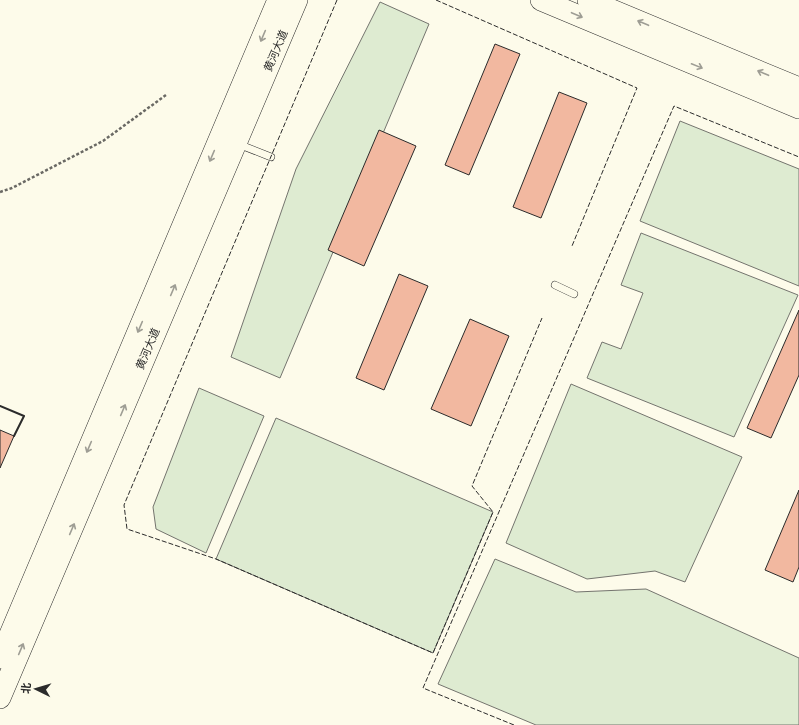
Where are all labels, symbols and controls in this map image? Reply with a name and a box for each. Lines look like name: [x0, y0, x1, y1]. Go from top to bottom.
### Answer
one-way arrow: [571, 12, 583, 20]
one-way arrow: [638, 19, 650, 26]
street label: 黄河大道: [261, 28, 291, 74]
one-way arrow: [259, 29, 266, 41]
one-way arrow: [690, 63, 702, 70]
one-way arrow: [757, 69, 769, 76]
one-way arrow: [208, 149, 216, 161]
one-way arrow: [170, 284, 178, 296]
one-way arrow: [136, 321, 143, 333]
street label: 黄河大道: [133, 326, 163, 372]
one-way arrow: [119, 404, 127, 416]
one-way arrow: [85, 440, 93, 452]
one-way arrow: [68, 524, 76, 536]
one-way arrow: [17, 643, 25, 655]
north arrow: [16, 669, 56, 709]
text: 北: [20, 682, 33, 694]

